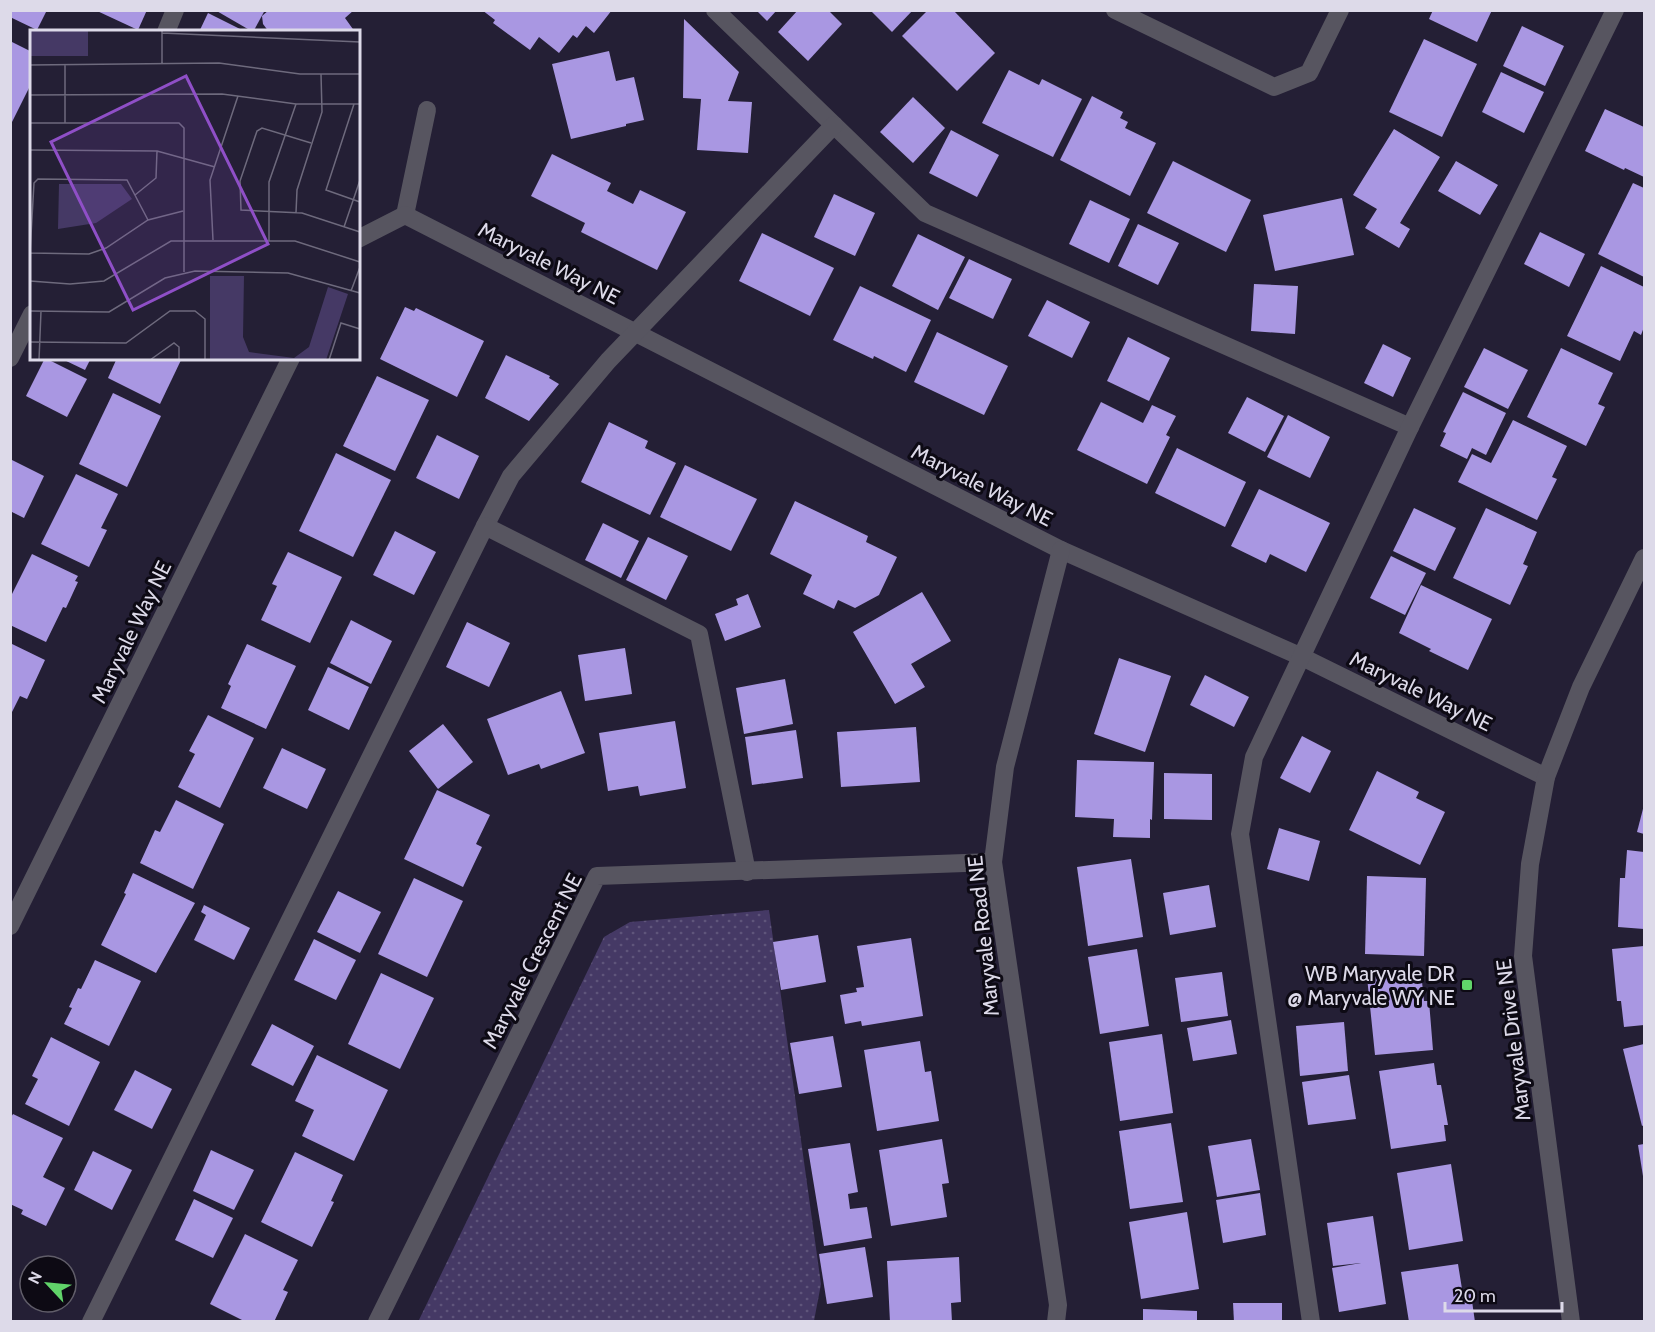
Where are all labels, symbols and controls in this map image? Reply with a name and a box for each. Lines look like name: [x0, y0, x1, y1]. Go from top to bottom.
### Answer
inset map: [30, 30, 360, 360]
street label: Maryvale Way NE: [474, 217, 624, 309]
street label: Maryvale Way NE: [907, 439, 1057, 531]
street label: Maryvale Way NE: [86, 557, 176, 707]
street label: Maryvale Way NE: [1346, 646, 1496, 736]
street label: Maryvale Road NE: [962, 854, 1004, 1018]
street label: Maryvale Crescent NE: [477, 869, 587, 1053]
street label: Maryvale Drive NE: [1491, 958, 1535, 1122]
place label: WB Maryvale DR @ Maryvale WY NE: [1287, 961, 1455, 1010]
marker: WB Maryvale DR @ Maryvale WY NE: [1460, 978, 1474, 992]
north arrow: [18, 1254, 78, 1314]
text: N: [24, 1268, 46, 1287]
scale bar: [1445, 1275, 1562, 1313]
text: 20 m: [1454, 1285, 1496, 1307]

